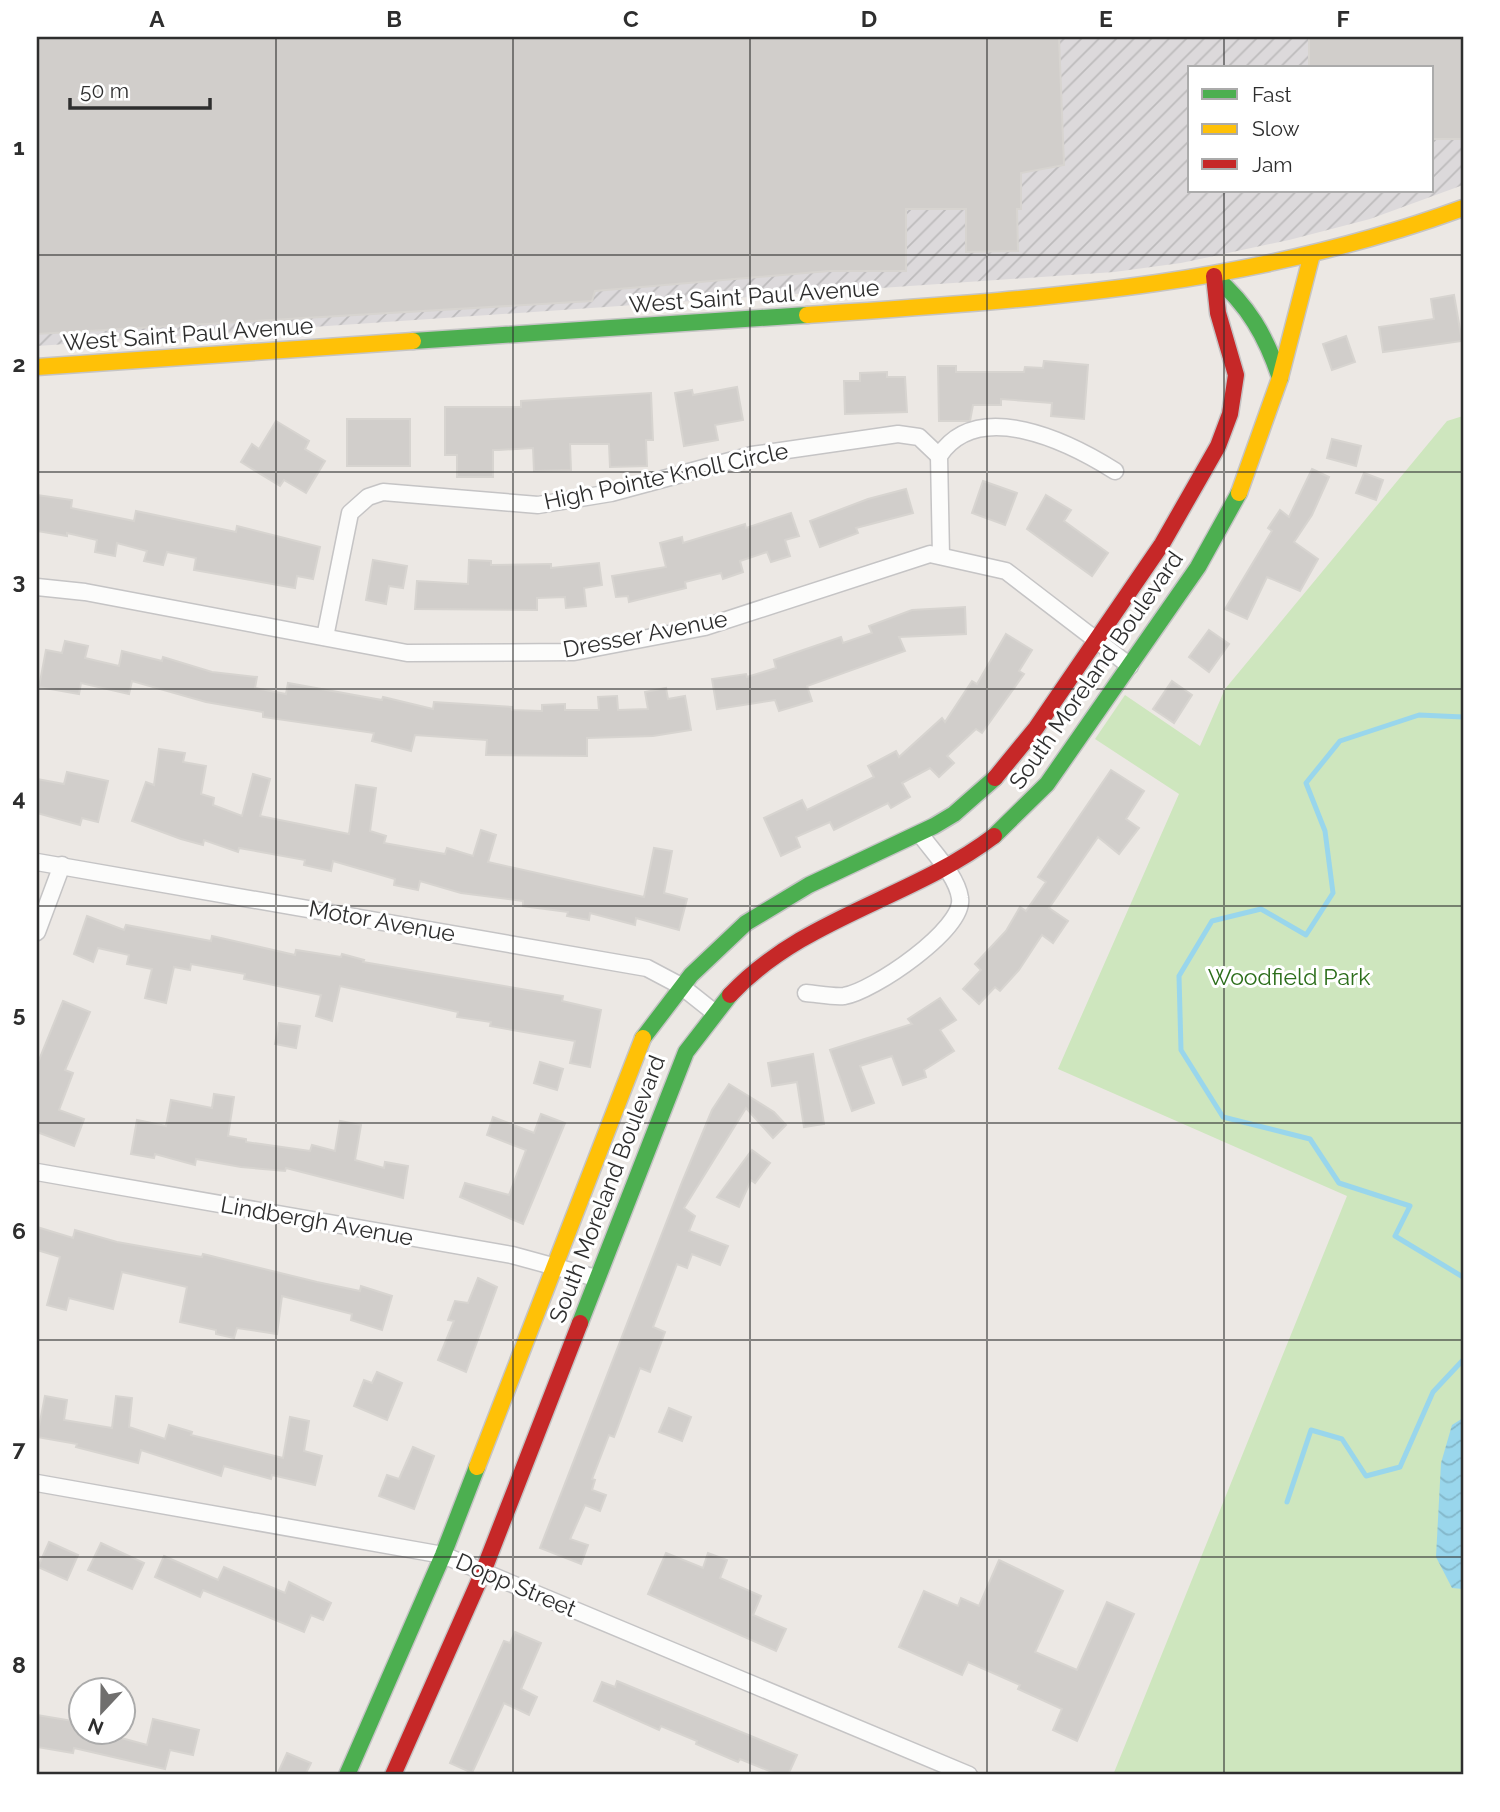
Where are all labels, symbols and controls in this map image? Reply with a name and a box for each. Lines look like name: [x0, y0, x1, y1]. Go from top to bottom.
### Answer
text: A: [149, 5, 165, 32]
text: B: [386, 5, 402, 32]
text: C: [623, 5, 639, 32]
text: D: [861, 5, 877, 32]
text: E: [1099, 5, 1113, 32]
text: F: [1336, 5, 1350, 32]
scale bar: [70, 66, 210, 110]
legend: [1188, 66, 1434, 192]
text: 50 m: [80, 78, 129, 103]
text: Fast: [1252, 82, 1292, 107]
text: Slow: [1252, 116, 1300, 141]
text: 1: [13, 133, 25, 160]
text: Jam: [1252, 152, 1293, 177]
street label: West Saint Paul Avenue: [628, 273, 880, 318]
street label: West Saint Paul Avenue: [62, 311, 314, 356]
text: 2: [13, 350, 25, 377]
street label: High Pointe Knoll Circle: [541, 436, 790, 515]
street label: South Moreland Boulevard: [1003, 546, 1188, 794]
text: 3: [13, 567, 25, 594]
street label: Dresser Avenue: [560, 604, 729, 663]
text: 4: [12, 784, 26, 811]
street label: Motor Avenue: [307, 894, 457, 947]
park label: Woodfield Park: [1208, 963, 1370, 990]
text: 5: [13, 1000, 26, 1027]
street label: South Moreland Boulevard: [543, 1051, 670, 1326]
street label: Lindbergh Avenue: [219, 1190, 415, 1251]
text: 6: [12, 1217, 26, 1244]
text: 7: [13, 1434, 26, 1461]
street label: Dopp Street: [452, 1547, 581, 1622]
text: 8: [12, 1651, 26, 1678]
north arrow: [66, 1675, 136, 1745]
text: N: [85, 1714, 106, 1740]

